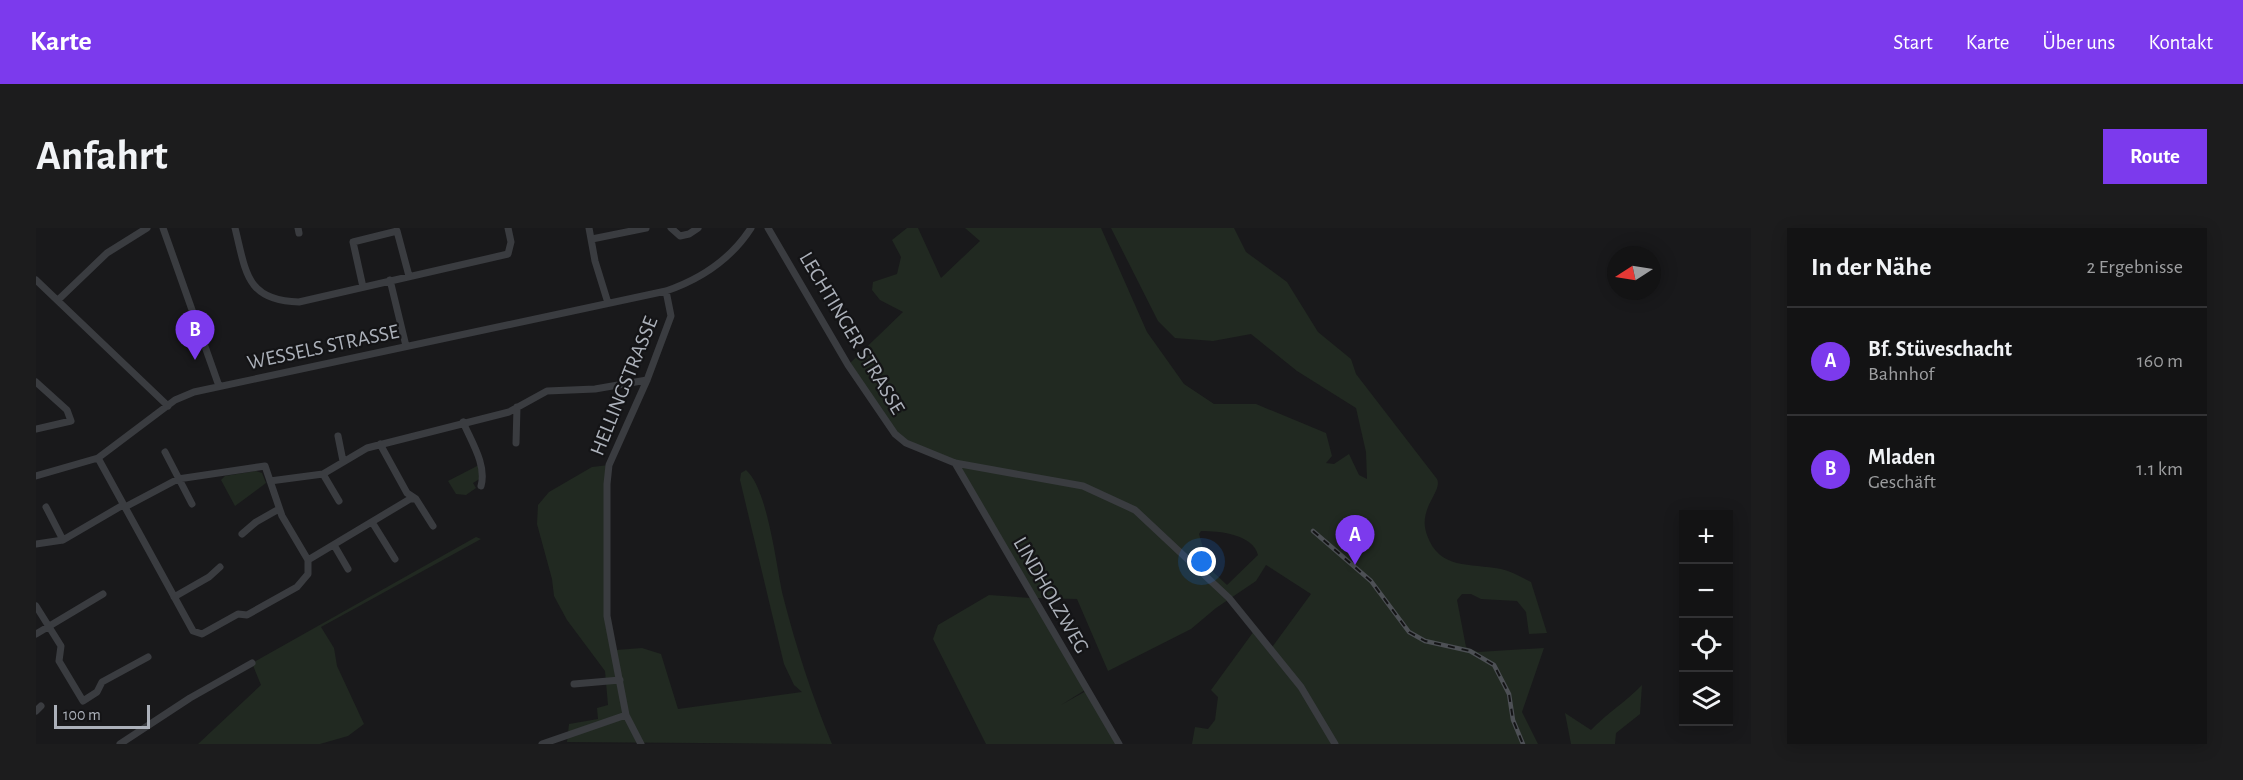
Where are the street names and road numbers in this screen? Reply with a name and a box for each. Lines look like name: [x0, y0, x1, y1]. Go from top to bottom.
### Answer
street label: LECHTINGER STRASSE: [795, 248, 909, 418]
street label: HELLINGSTRASSE: [587, 314, 661, 458]
street label: WESSELS STRASSE: [245, 321, 401, 373]
street label: LINDHOLZWEG: [1009, 533, 1093, 657]

